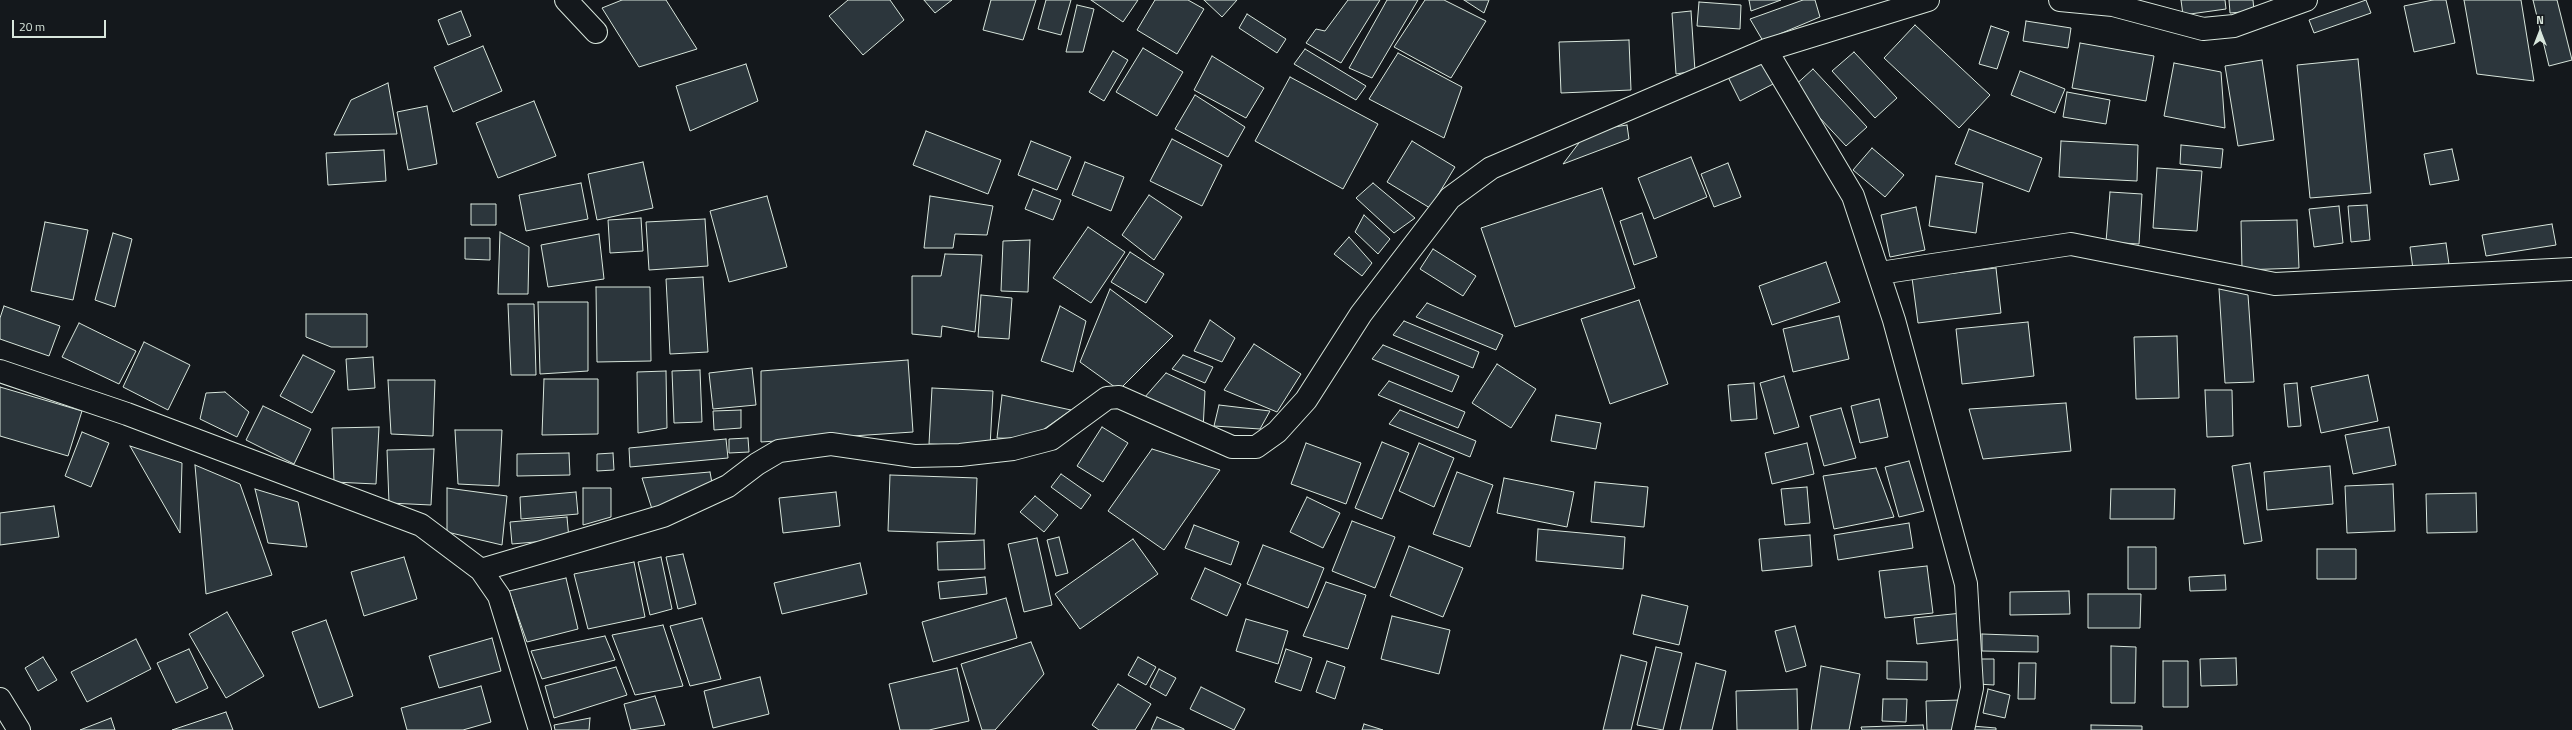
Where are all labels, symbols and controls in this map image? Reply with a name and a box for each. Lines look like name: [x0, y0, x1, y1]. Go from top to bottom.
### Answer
scale bar: [14, 12, 108, 38]
north arrow: [2520, 12, 2560, 52]
text: N: [2536, 12, 2544, 28]
text: 20 m: [19, 17, 45, 36]

